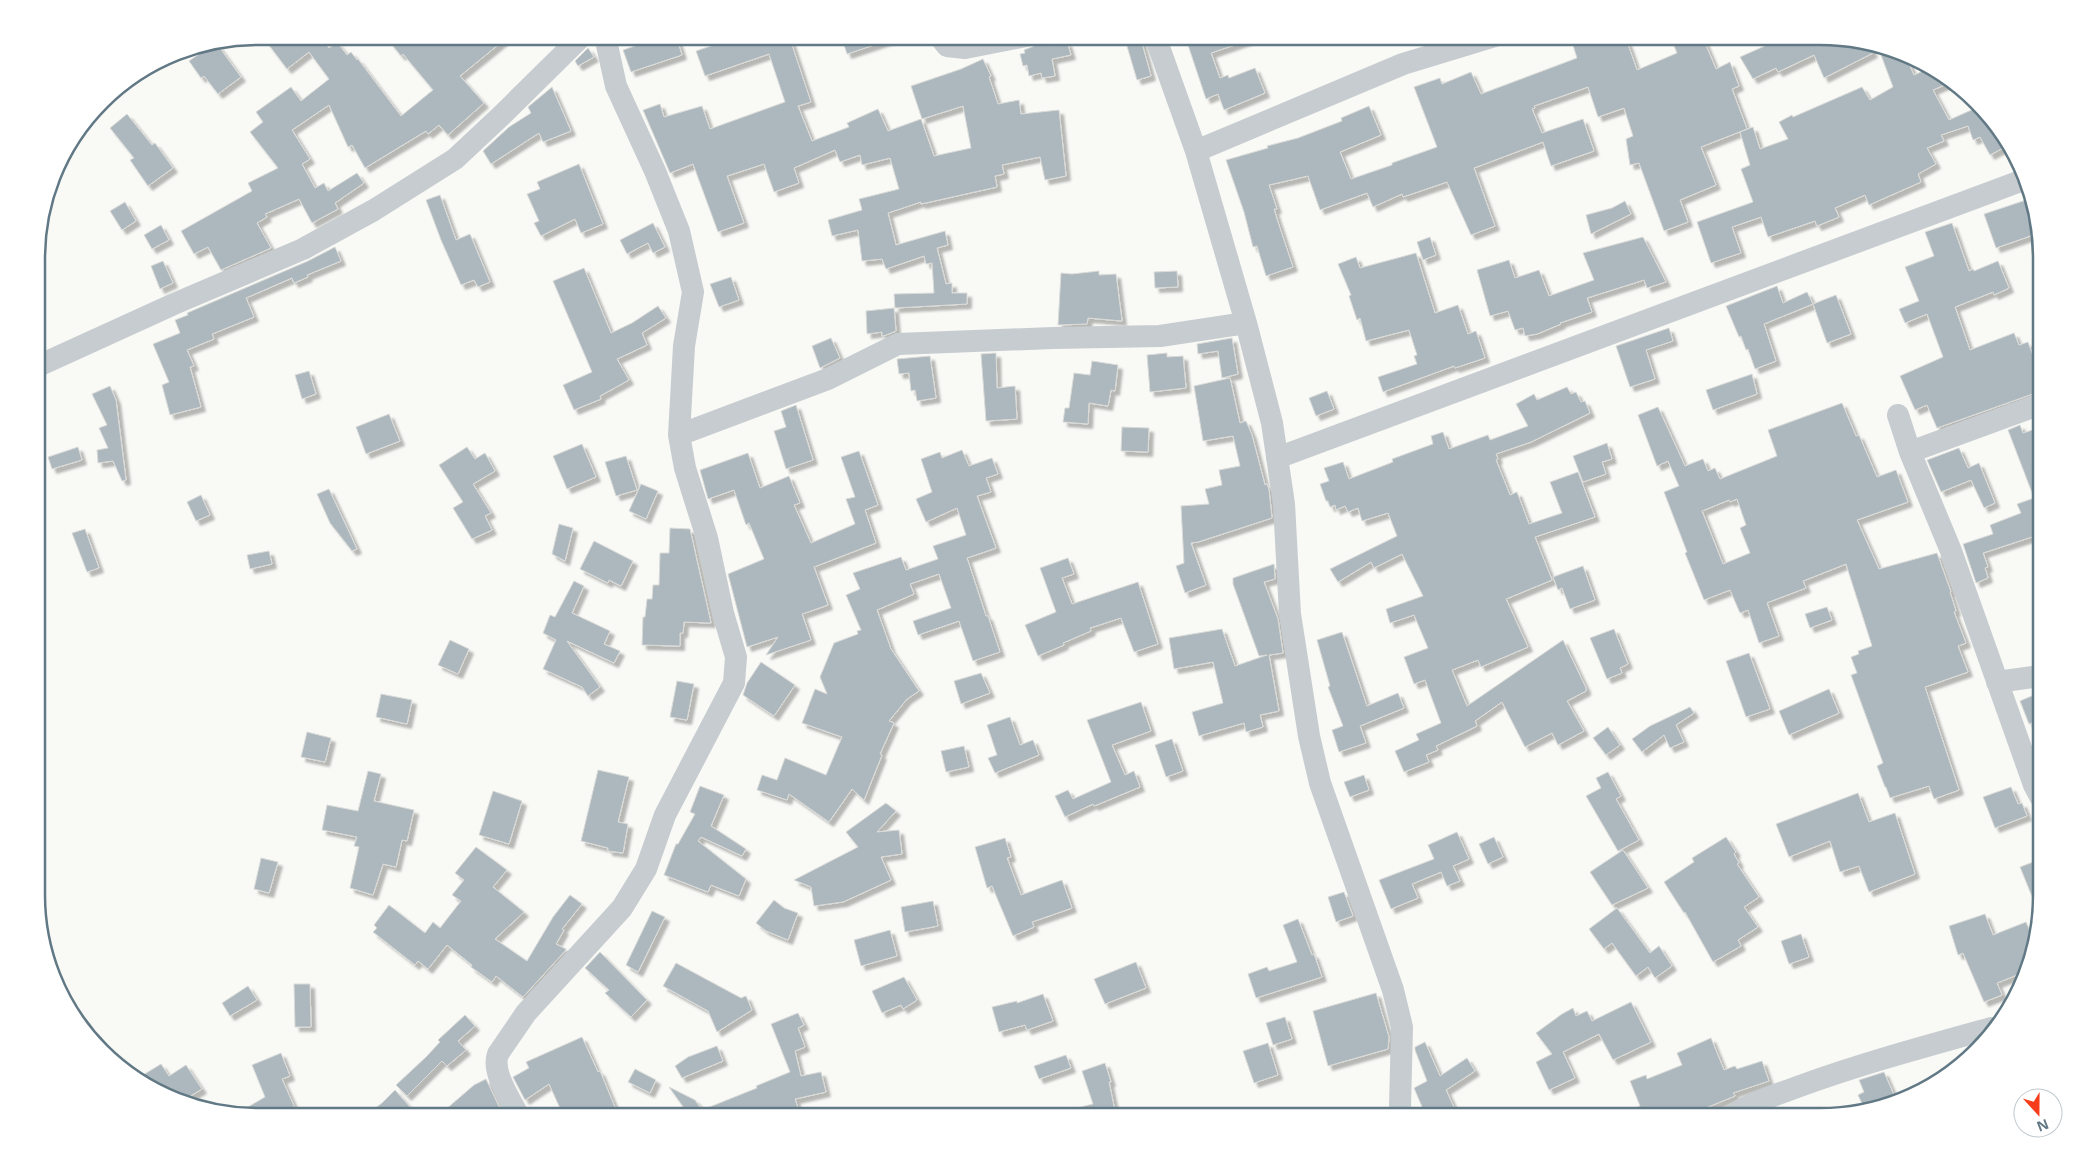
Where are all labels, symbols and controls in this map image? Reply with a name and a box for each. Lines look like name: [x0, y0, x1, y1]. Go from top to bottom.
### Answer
north arrow: [2013, 1088, 2063, 1138]
text: N: [2034, 1115, 2052, 1137]

